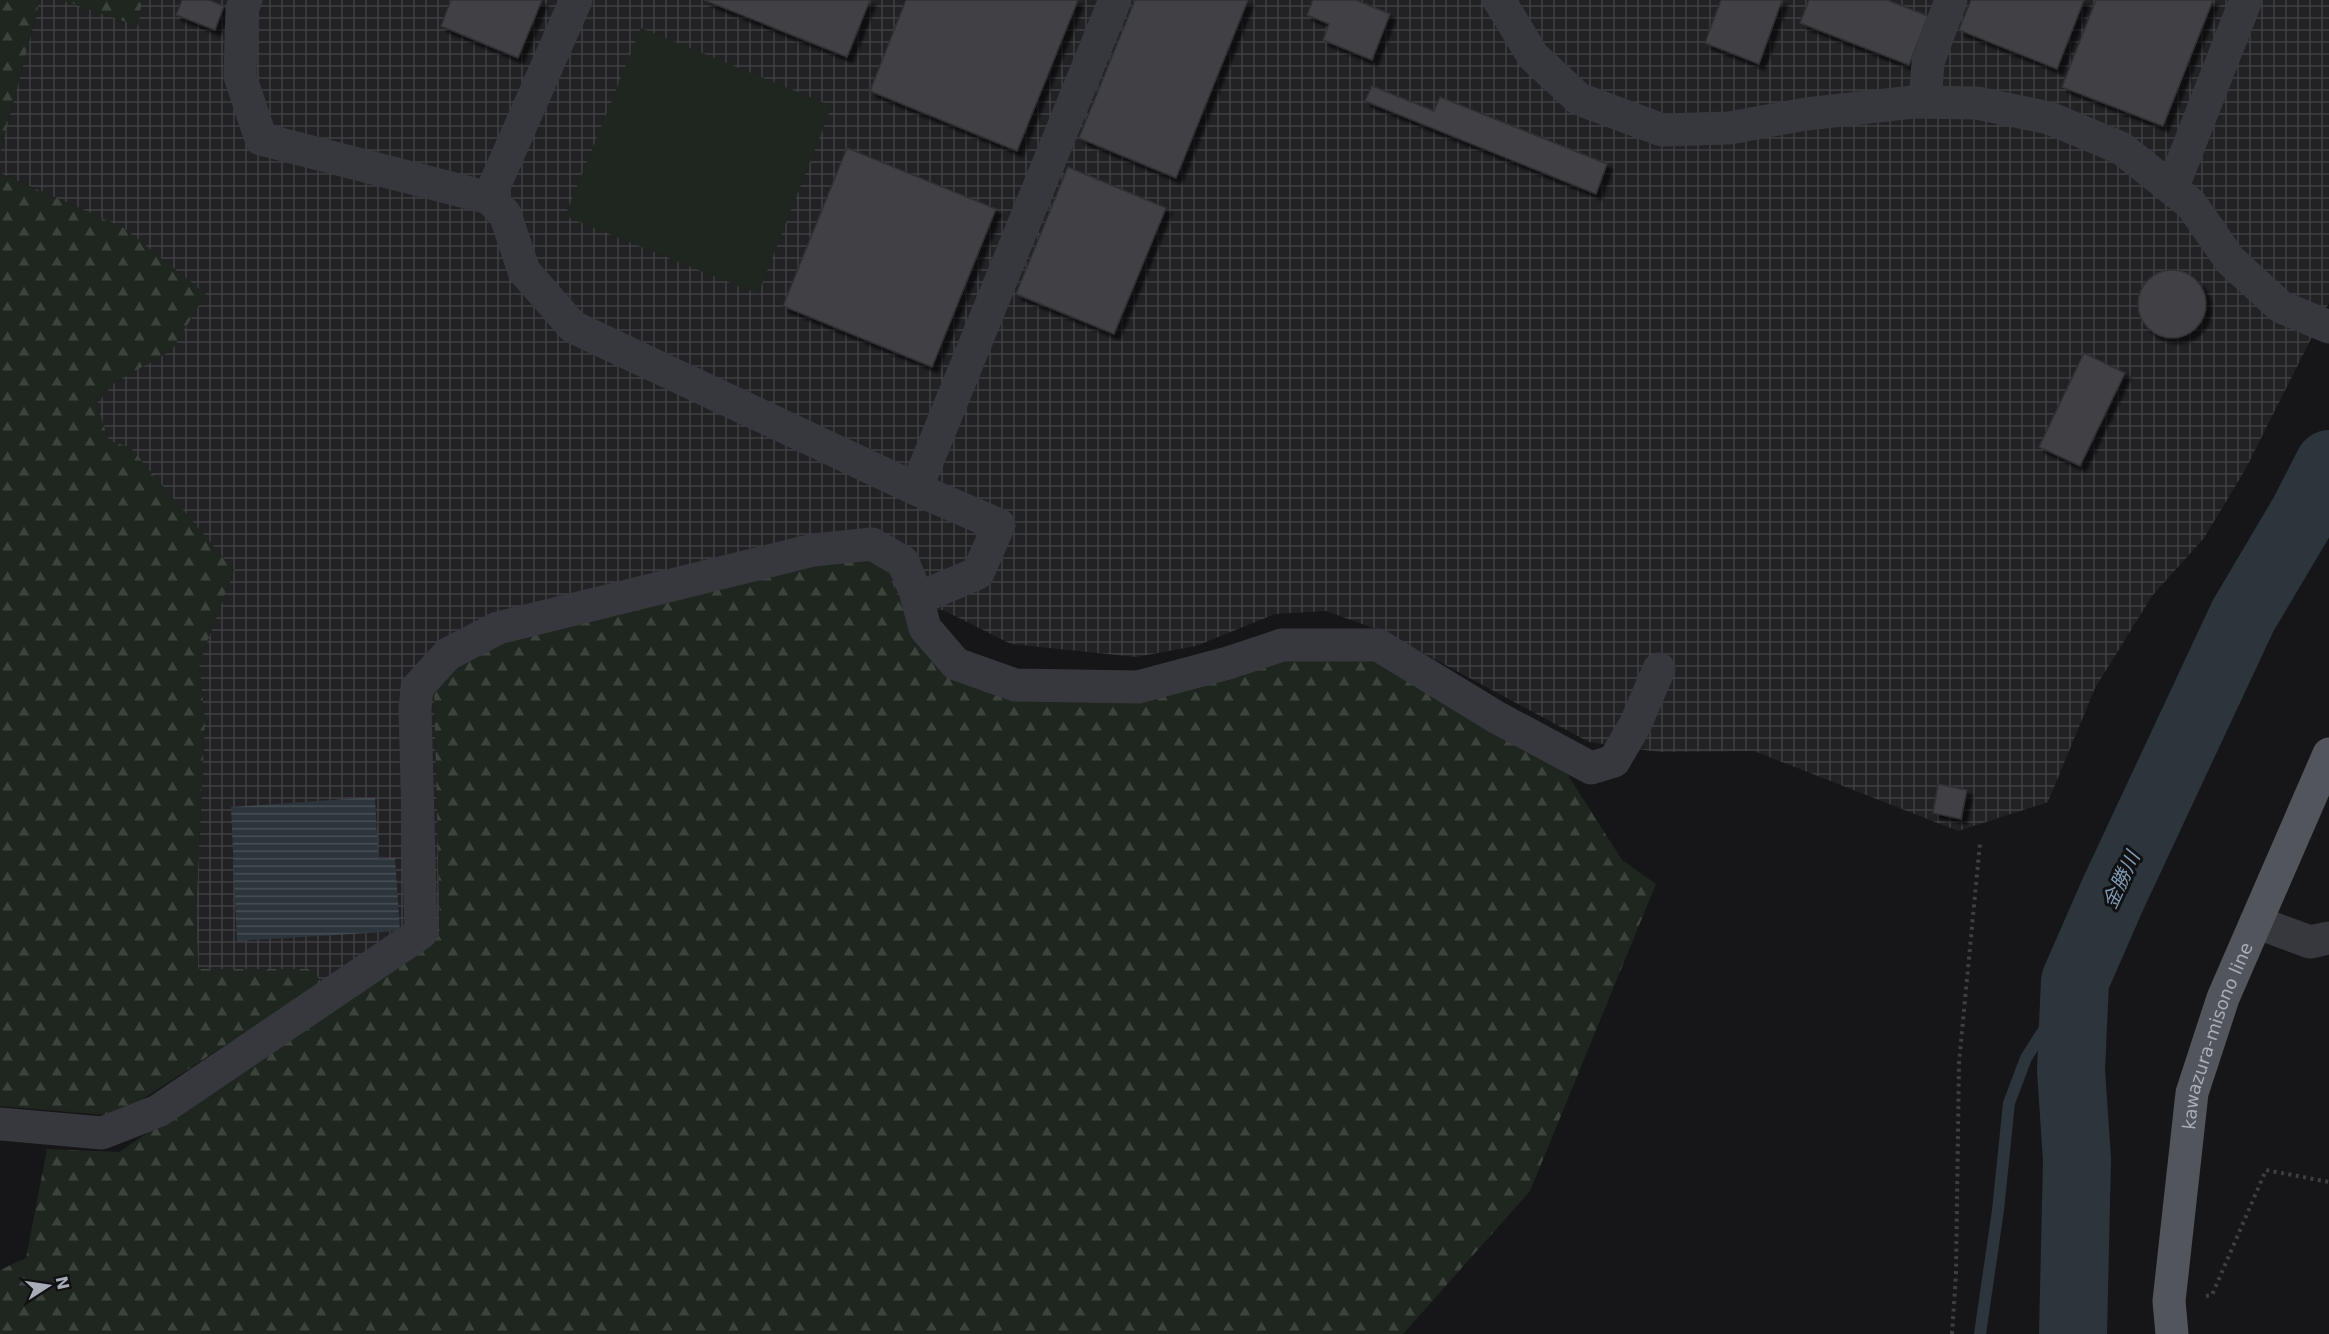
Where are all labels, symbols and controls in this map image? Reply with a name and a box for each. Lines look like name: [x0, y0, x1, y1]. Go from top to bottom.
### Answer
water label: 金勝川: [2097, 846, 2145, 912]
street label: kawazura-misono line: [2178, 939, 2256, 1131]
north arrow: [18, 1256, 78, 1316]
text: N: [51, 1274, 73, 1292]

